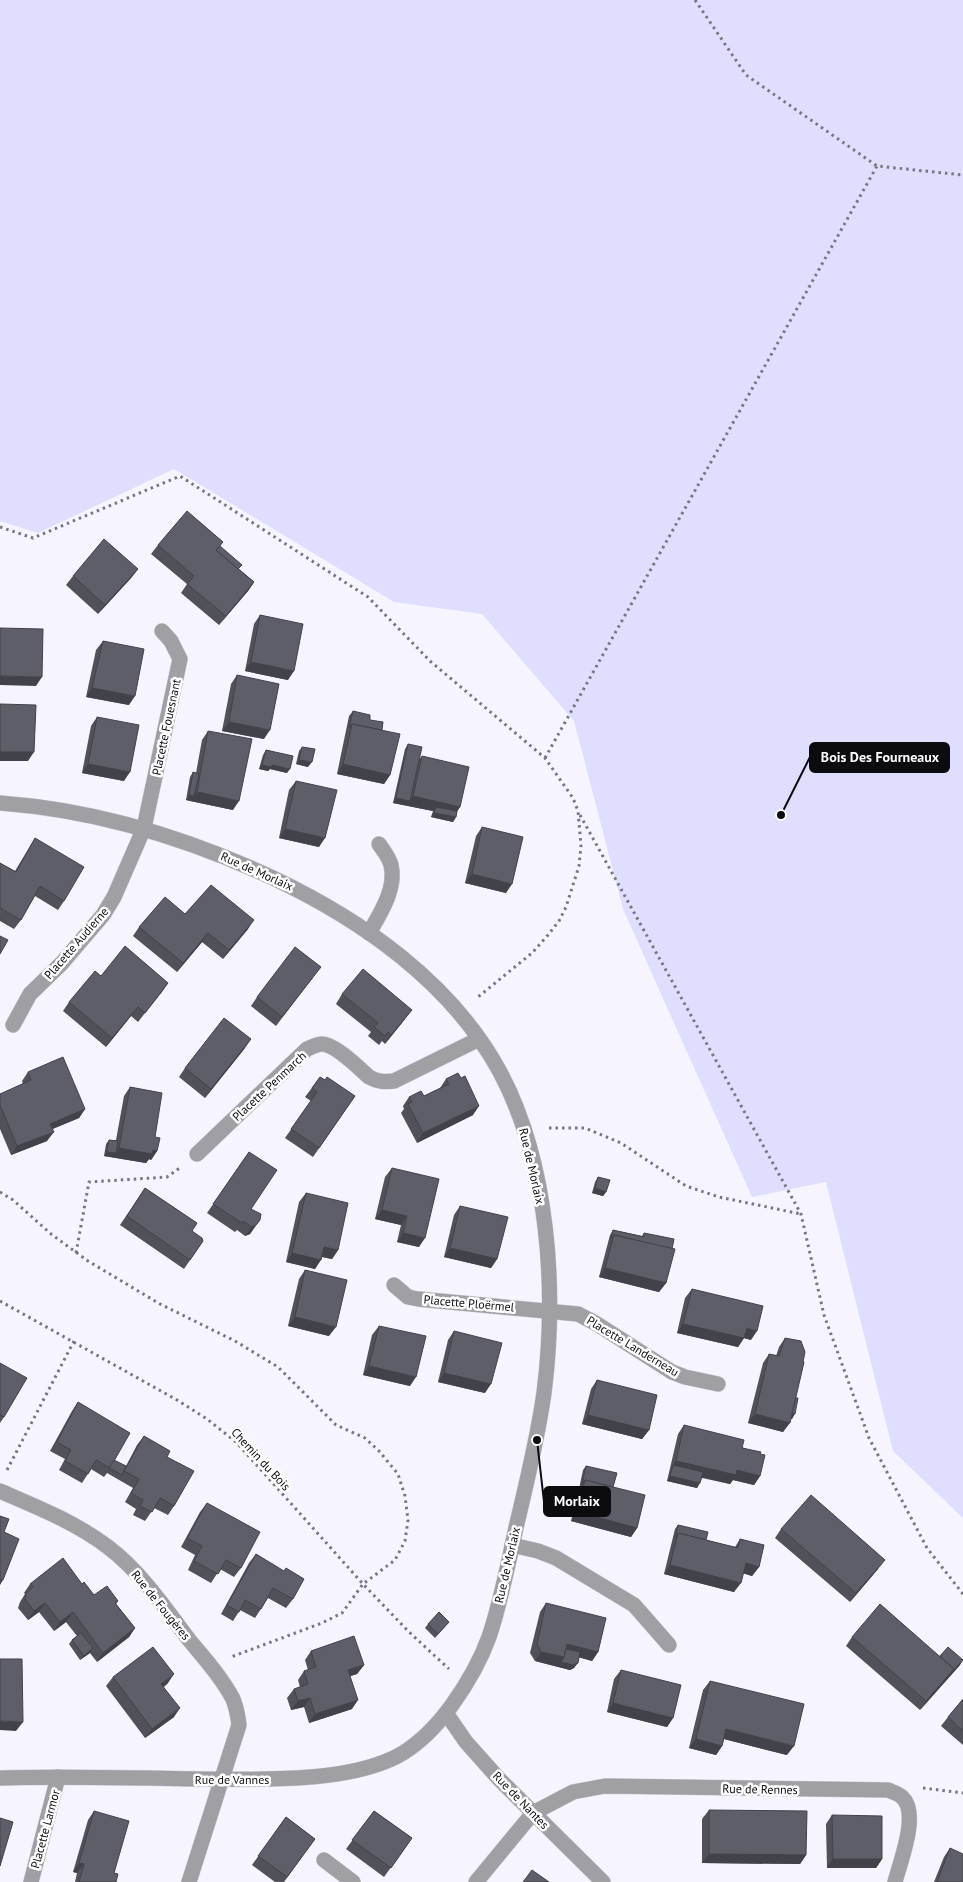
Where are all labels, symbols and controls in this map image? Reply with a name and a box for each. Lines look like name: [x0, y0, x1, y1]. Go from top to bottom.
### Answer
street label: Placette Fouesnant: [148, 677, 184, 777]
callout: Bois Des Fourneaux: [810, 743, 949, 772]
text: Bois Des Fourneaux: [821, 748, 940, 766]
street label: Rue de Morlaix: [219, 848, 295, 894]
street label: Placette Audierne: [41, 904, 111, 982]
street label: Placette Penmarch: [229, 1048, 309, 1124]
street label: Rue de Morlaix: [516, 1127, 548, 1205]
street label: Placette Ploërmel: [423, 1292, 515, 1314]
street label: Placette Landerneau: [584, 1313, 682, 1379]
street label: Chemin du Bois: [228, 1425, 294, 1493]
callout: Morlaix: [544, 1487, 610, 1516]
text: Morlaix: [554, 1492, 601, 1510]
street label: Rue de Morlaix: [491, 1526, 523, 1604]
street label: Rue de Fougères: [128, 1567, 194, 1643]
street label: Rue de Nantes: [490, 1768, 552, 1832]
street label: Rue de Vannes: [195, 1772, 269, 1787]
street label: Rue de Rennes: [722, 1781, 798, 1797]
street label: Placette Larmor: [27, 1788, 63, 1870]

